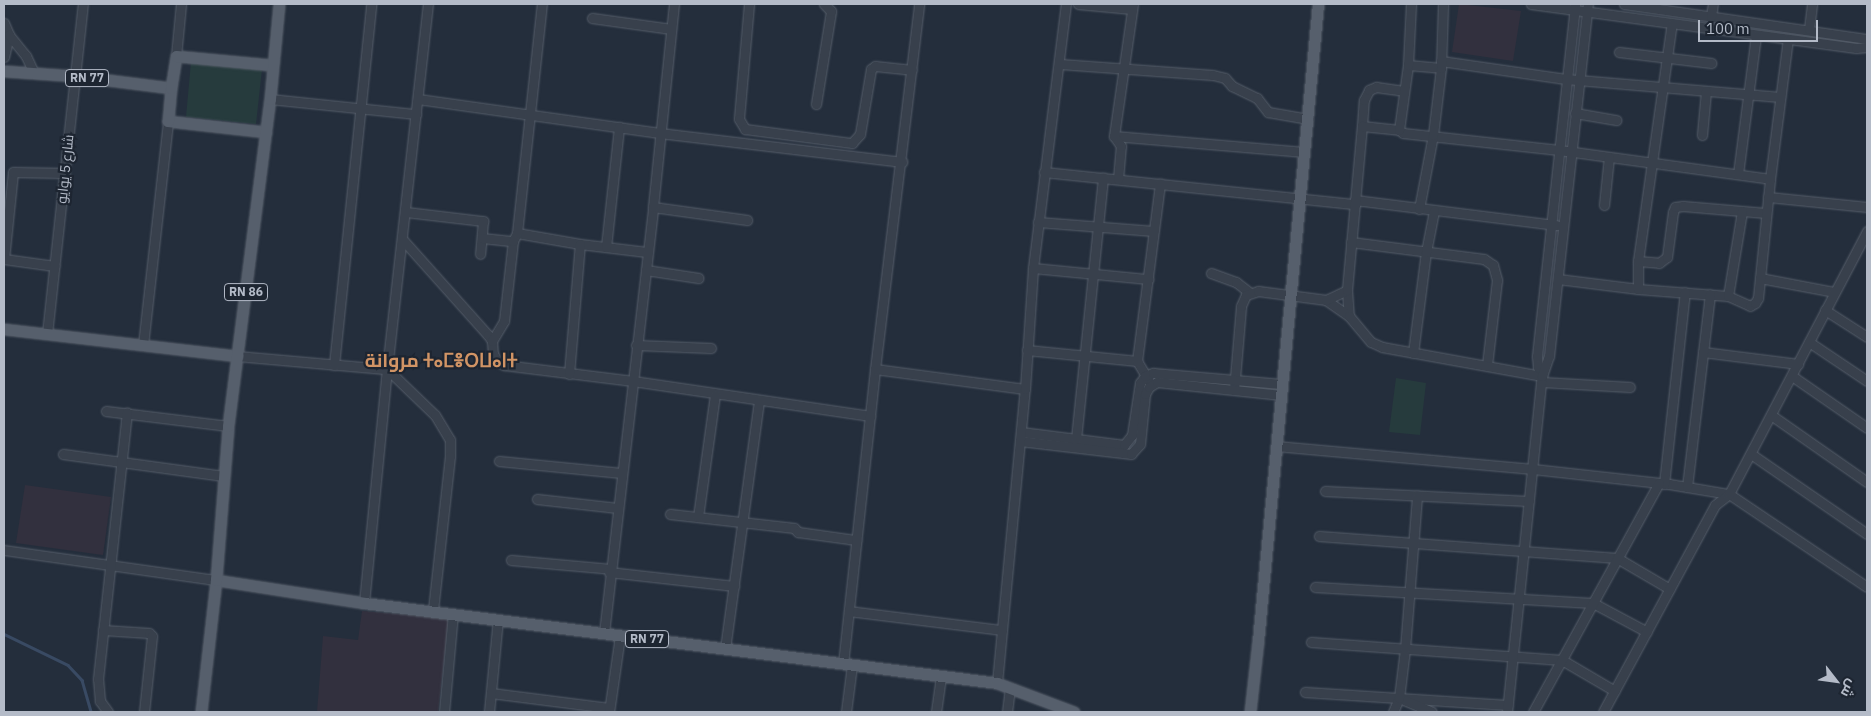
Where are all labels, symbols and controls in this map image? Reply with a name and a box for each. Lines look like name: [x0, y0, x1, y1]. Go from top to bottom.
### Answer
scale bar: [1701, 10, 1821, 42]
text: 100 m: [1706, 19, 1750, 38]
road number: RN 77: [64, 68, 110, 88]
street label: شارع 5 يوايو: [53, 134, 77, 204]
road number: RN 86: [224, 282, 268, 302]
district label: مروانة ⵜⴰⵎⴻⵔⵡⴰⵏⵜ: [365, 350, 517, 372]
road number: RN 77: [624, 630, 670, 648]
north arrow: [1811, 656, 1861, 706]
text: ش: [1837, 676, 1861, 701]

